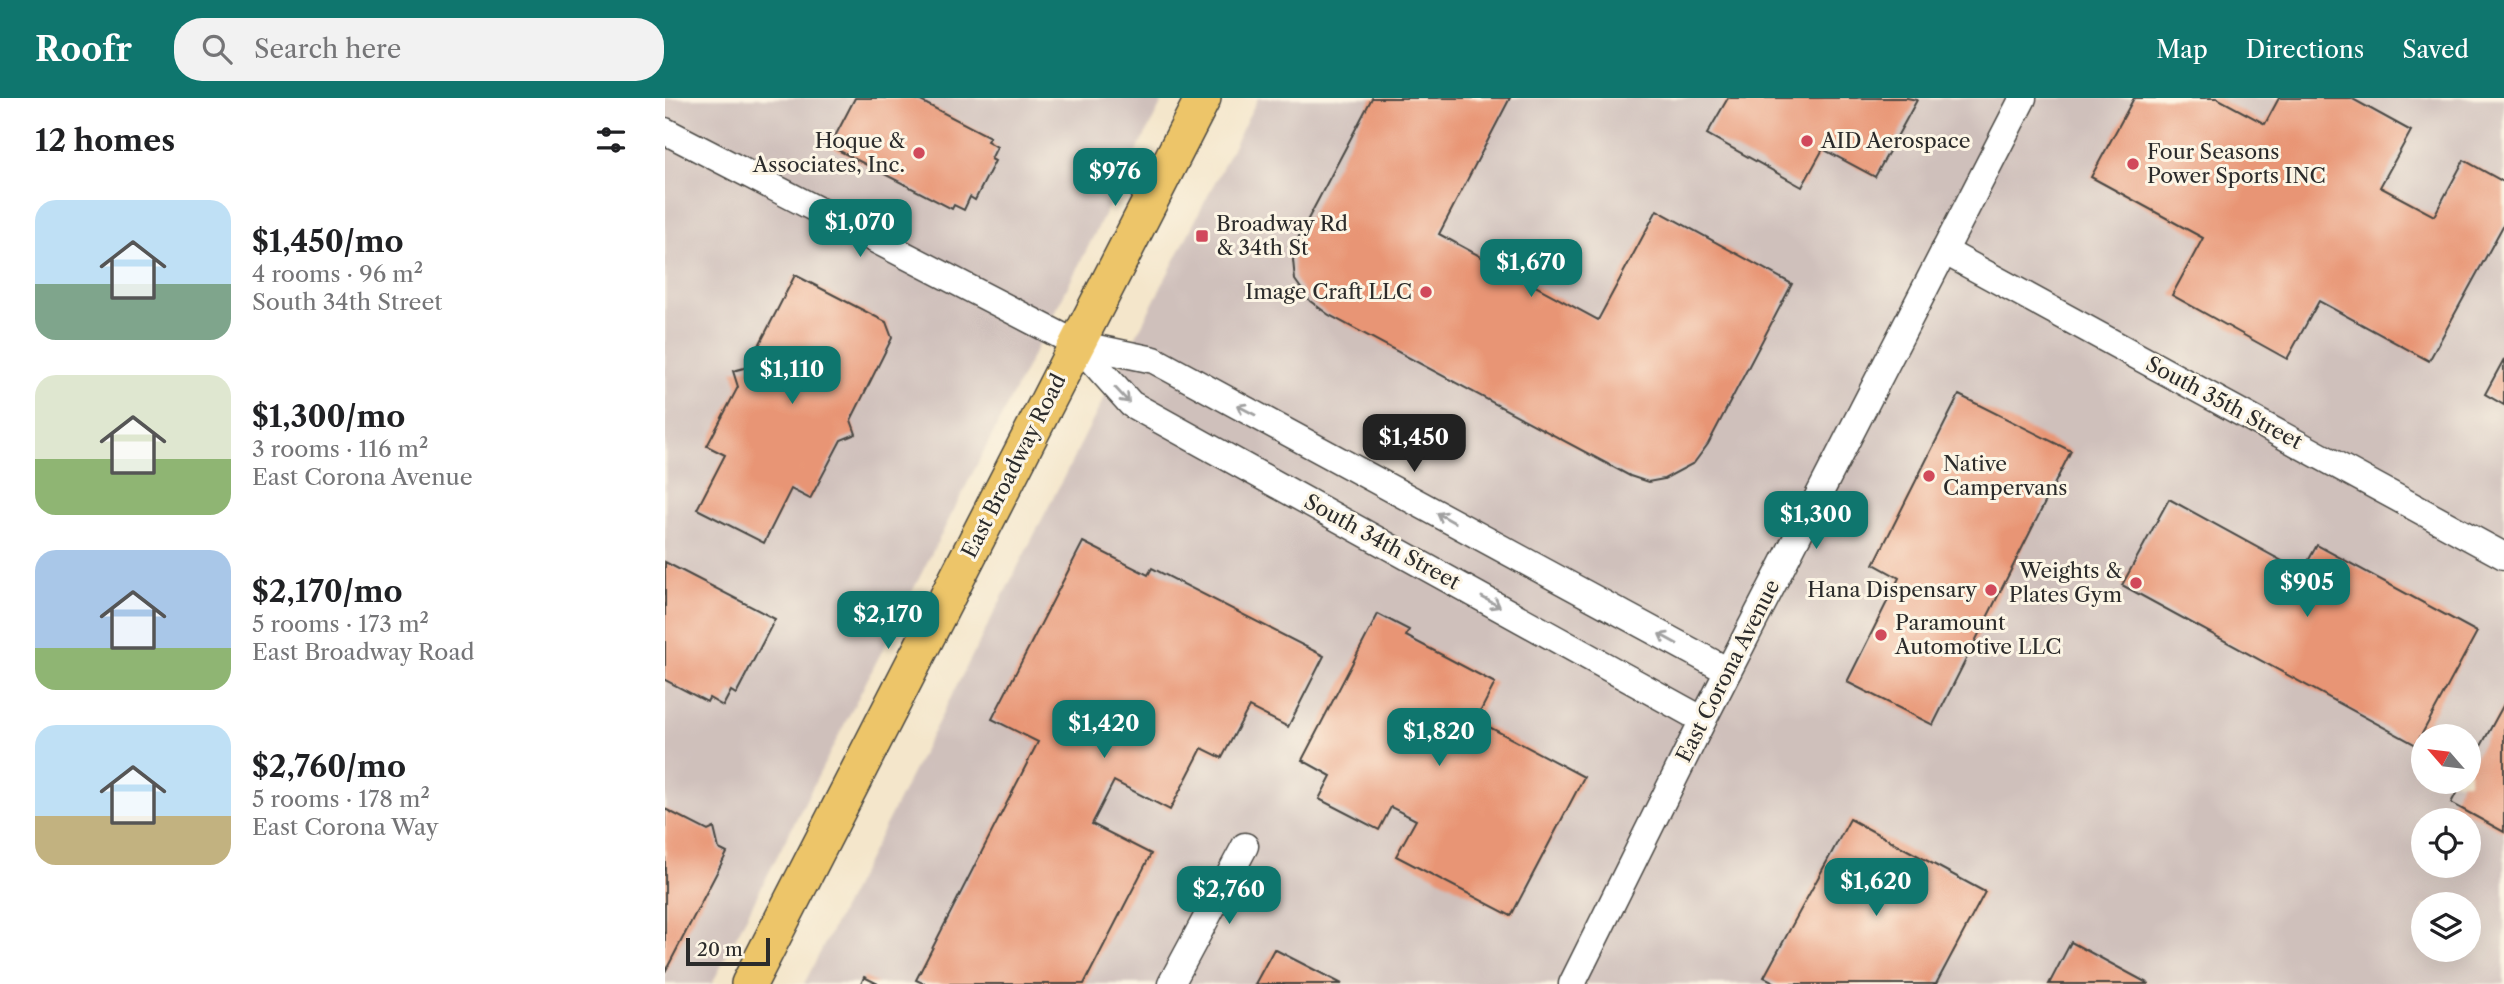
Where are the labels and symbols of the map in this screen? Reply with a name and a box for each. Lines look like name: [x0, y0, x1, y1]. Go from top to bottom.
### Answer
place label: Hoque & Associates, Inc.: [752, 128, 905, 177]
place label: AID Aerospace: [1820, 128, 1971, 153]
marker: AID Aerospace: [1799, 133, 1815, 149]
place label: Four Seasons Power Sports INC: [2147, 139, 2326, 188]
marker: Hoque & Associates, Inc.: [911, 145, 927, 161]
pin: $976: [1074, 148, 1156, 208]
marker: Four Seasons Power Sports INC: [2125, 156, 2141, 172]
pin: $1,070: [803, 200, 917, 259]
place label: Broadway Rd & 34th St: [1216, 211, 1348, 260]
marker: Broadway Rd & 34th St: [1194, 228, 1210, 244]
pin: $1,670: [1474, 240, 1588, 299]
place label: Image Craft LLC: [1245, 279, 1412, 304]
marker: Image Craft LLC: [1418, 284, 1434, 300]
pin: $1,110: [735, 346, 849, 406]
street label: South 35th Street: [2142, 351, 2307, 455]
street label: East Broadway Road: [956, 369, 1071, 562]
one-way arrow: [1114, 386, 1131, 403]
one-way arrow: [1236, 403, 1257, 416]
pin: $1,450: [1357, 414, 1471, 474]
place label: Native Campervans: [1943, 451, 2068, 500]
marker: Native Campervans: [1921, 468, 1937, 484]
street label: South 34th Street: [1300, 488, 1465, 595]
pin: $1,300: [1759, 491, 1873, 551]
one-way arrow: [1437, 511, 1457, 525]
place label: Weights & Plates Gym: [2009, 558, 2122, 607]
pin: $905: [2266, 560, 2348, 619]
street label: East Corona Avenue: [1671, 575, 1784, 766]
marker: Weights & Plates Gym: [2128, 575, 2144, 591]
place label: Hana Dispensary: [1807, 577, 1977, 602]
marker: Hana Dispensary: [1983, 582, 1999, 598]
pin: $2,170: [831, 592, 945, 651]
one-way arrow: [1480, 596, 1501, 609]
place label: Paramount Automotive LLC: [1894, 610, 2061, 659]
marker: Paramount Automotive LLC: [1873, 627, 1889, 643]
one-way arrow: [1658, 631, 1678, 645]
pin: $1,420: [1047, 700, 1161, 760]
pin: $1,820: [1382, 708, 1496, 768]
north arrow: [2411, 724, 2481, 794]
pin: $1,620: [1819, 858, 1933, 918]
pin: $2,760: [1172, 866, 1286, 926]
scale bar: [686, 935, 770, 967]

